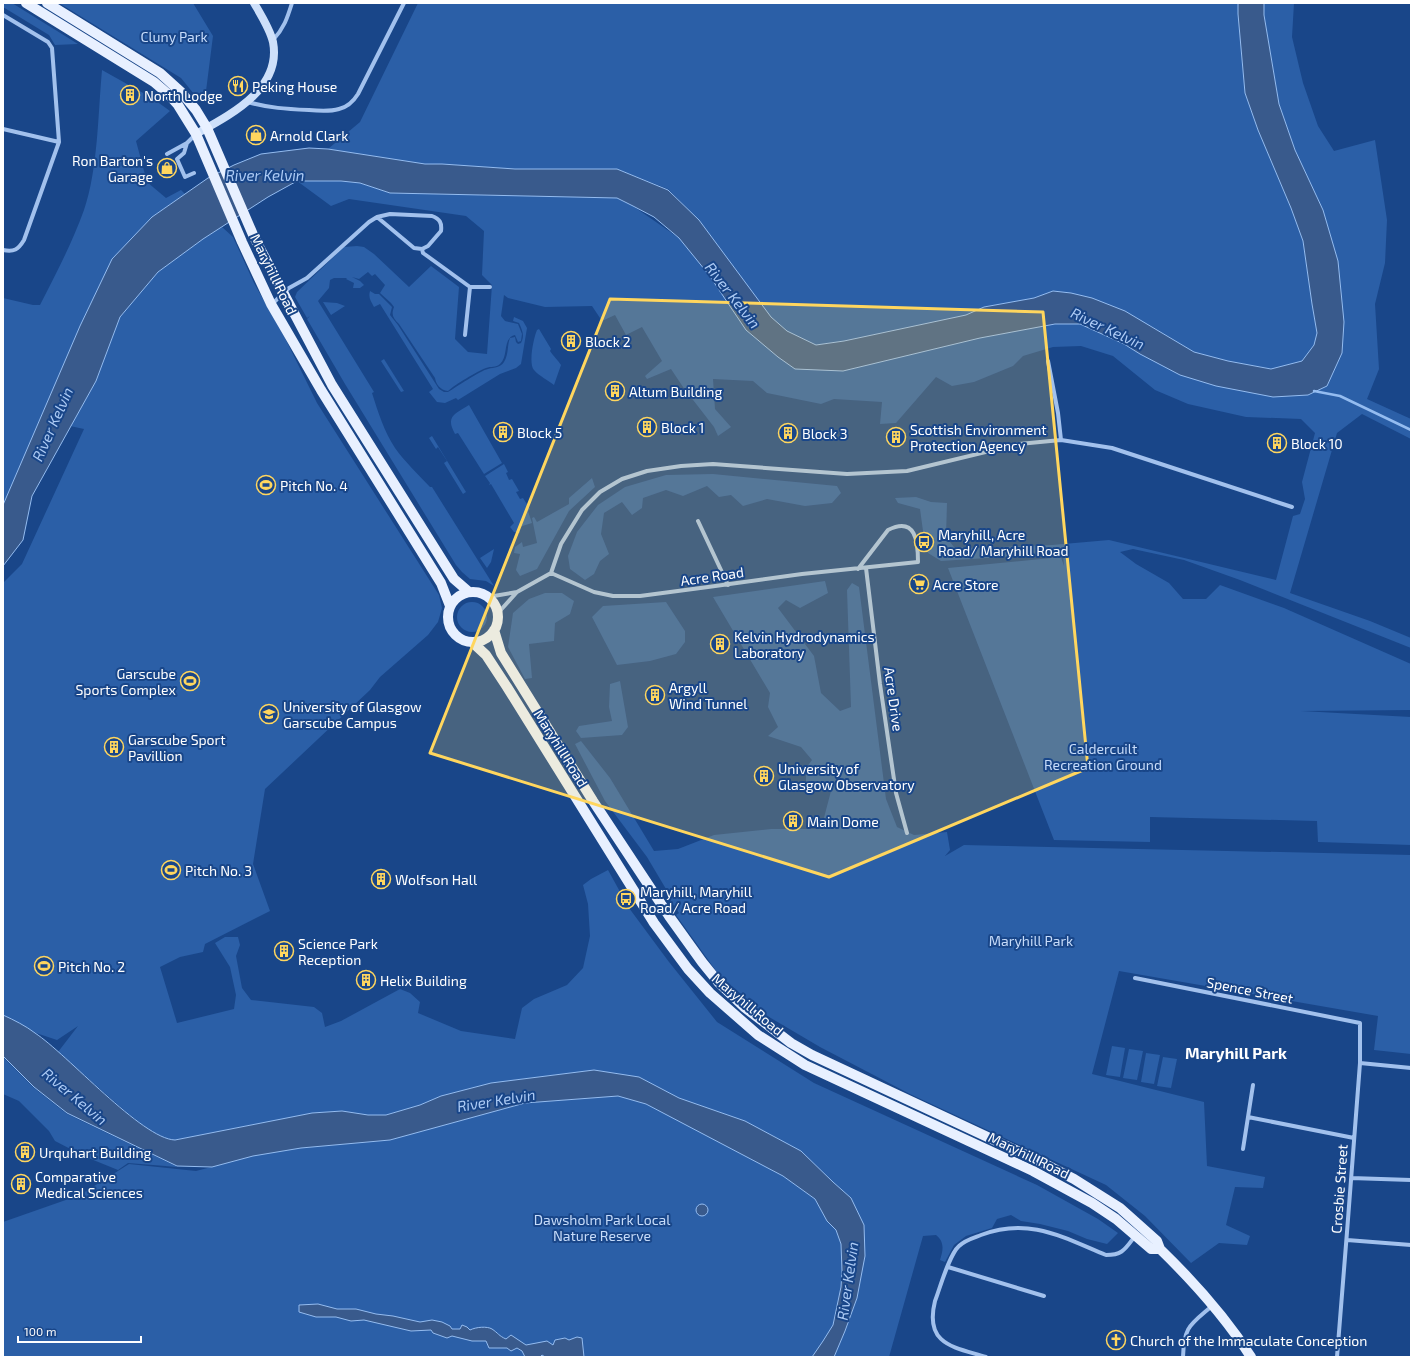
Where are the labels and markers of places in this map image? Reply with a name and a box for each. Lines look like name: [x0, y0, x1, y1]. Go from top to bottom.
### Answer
restaurant icon: Peking House: [227, 75, 249, 97]
place label: Peking House: [252, 78, 337, 95]
building icon: North Lodge: [119, 84, 141, 106]
place label: North Lodge: [144, 87, 222, 104]
shop icon: Arnold Clark: [245, 124, 267, 146]
place label: Arnold Clark: [270, 127, 348, 144]
place label: Ron Barton's Garage: [72, 152, 153, 185]
shop icon: Ron Barton's Garage: [156, 157, 178, 179]
building icon: Block 2: [560, 330, 582, 352]
place label: Block 2: [585, 333, 631, 350]
building icon: Altum Building: [604, 380, 626, 402]
place label: Altum Building: [629, 383, 722, 400]
building icon: Block 1: [636, 416, 658, 438]
place label: Block 1: [661, 419, 704, 436]
building icon: Block 5: [492, 421, 514, 443]
place label: Scottish Environment Protection Agency: [910, 421, 1047, 454]
building icon: Block 3: [777, 422, 799, 444]
place label: Block 5: [517, 424, 562, 441]
place label: Block 3: [802, 425, 848, 442]
building icon: Scottish Environment Protection Agency: [885, 426, 907, 448]
building icon: Block 10: [1266, 432, 1288, 454]
place label: Block 10: [1291, 435, 1343, 452]
sports icon: Pitch No. 4: [255, 474, 277, 496]
place label: Pitch No. 4: [280, 477, 348, 494]
place label: Maryhill, Acre Road/ Maryhill Road: [938, 526, 1069, 559]
bus stop icon: Maryhill, Acre Road/ Maryhill Road: [913, 531, 935, 553]
supermarket icon: Acre Store: [908, 573, 930, 595]
place label: Acre Store: [933, 576, 999, 593]
place label: Kelvin Hydrodynamics Laboratory: [734, 628, 875, 661]
building icon: Kelvin Hydrodynamics Laboratory: [709, 633, 731, 655]
place label: Garscube Sports Complex: [76, 665, 177, 698]
sports icon: Garscube Sports Complex: [179, 670, 201, 692]
place label: Argyll Wind Tunnel: [669, 679, 748, 712]
building icon: Argyll Wind Tunnel: [644, 684, 666, 706]
place label: University of Glasgow Garscube Campus: [283, 698, 422, 731]
school or university icon: University of Glasgow Garscube Campus: [258, 703, 280, 725]
place label: Garscube Sport Pavillion: [128, 731, 226, 764]
building icon: Garscube Sport Pavillion: [103, 736, 125, 758]
place label: University of Glasgow Observatory: [778, 760, 915, 793]
building icon: University of Glasgow Observatory: [753, 765, 775, 787]
building icon: Main Dome: [782, 810, 804, 832]
place label: Main Dome: [807, 813, 879, 830]
sports icon: Pitch No. 3: [160, 859, 182, 881]
place label: Pitch No. 3: [185, 862, 252, 879]
building icon: Wolfson Hall: [370, 868, 392, 890]
place label: Wolfson Hall: [395, 871, 478, 888]
place label: Maryhill, Maryhill Road/ Acre Road: [640, 883, 753, 916]
bus stop icon: Maryhill, Maryhill Road/ Acre Road: [615, 888, 637, 910]
place label: Science Park Reception: [298, 935, 378, 968]
building icon: Science Park Reception: [273, 940, 295, 962]
sports icon: Pitch No. 2: [33, 955, 55, 977]
place label: Pitch No. 2: [58, 958, 125, 975]
building icon: Helix Building: [355, 969, 377, 991]
place label: Helix Building: [380, 972, 467, 989]
building icon: Urquhart Building: [14, 1141, 36, 1163]
place label: Urquhart Building: [39, 1144, 152, 1161]
place label: Comparative Medical Sciences: [35, 1168, 143, 1201]
building icon: Comparative Medical Sciences: [10, 1173, 32, 1195]
church icon: Church of the Immaculate Conception: [1105, 1329, 1127, 1351]
place label: Church of the Immaculate Conception: [1130, 1332, 1367, 1349]

